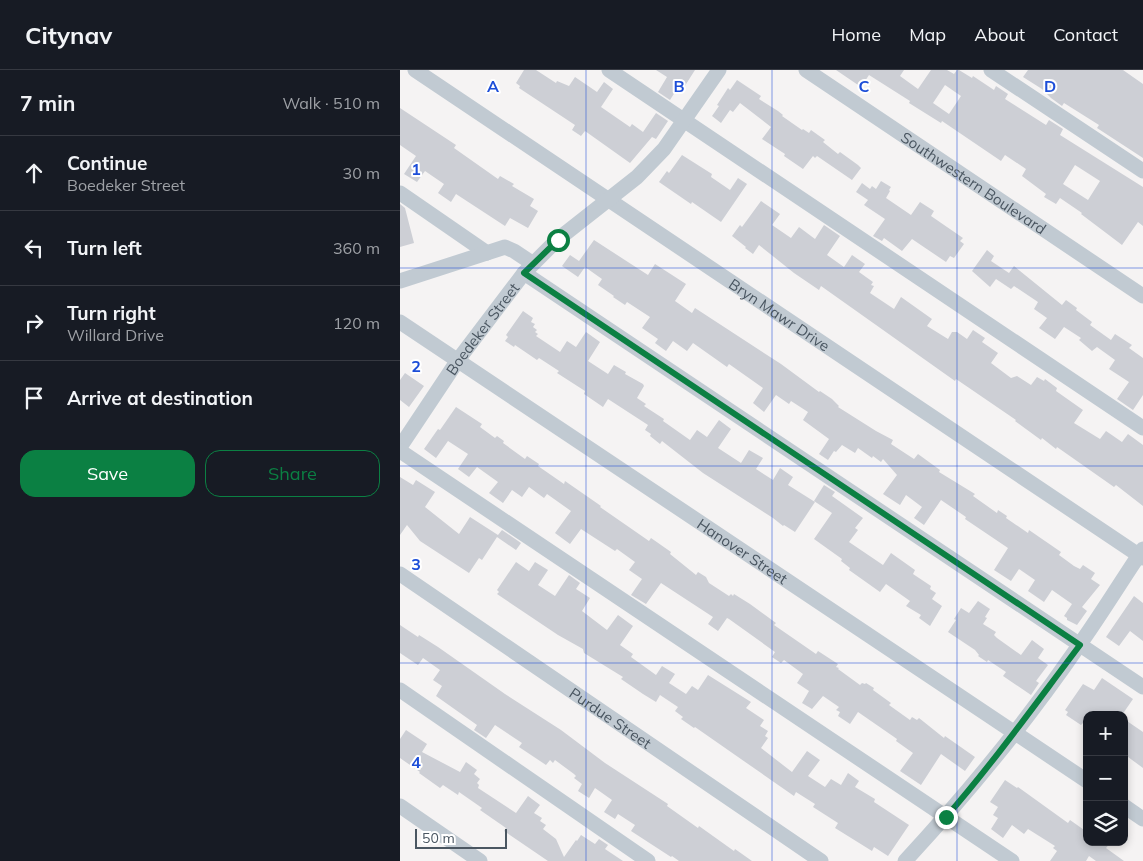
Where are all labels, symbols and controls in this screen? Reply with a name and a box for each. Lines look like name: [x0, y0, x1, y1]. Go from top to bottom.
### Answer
text: Citynav: [25, 20, 112, 50]
text: Home: [831, 23, 881, 46]
text: Map: [909, 23, 946, 46]
text: About: [974, 23, 1025, 46]
text: Contact: [1053, 23, 1118, 46]
text: A: [487, 76, 499, 96]
text: B: [673, 76, 685, 96]
text: C: [859, 76, 870, 96]
text: D: [1044, 76, 1056, 96]
text: 7 min: [20, 90, 75, 116]
text: Walk · 510 m: [282, 93, 380, 113]
street label: Southwestern Boulevard: [898, 127, 1050, 238]
text: Continue: [67, 151, 147, 175]
icon: ahead: [20, 159, 48, 187]
text: 1: [411, 159, 421, 179]
text: 30 m: [343, 163, 380, 183]
text: Boedeker Street: [67, 175, 185, 195]
route start: [547, 229, 570, 252]
icon: left: [20, 234, 48, 262]
text: Turn left: [67, 236, 142, 260]
text: 360 m: [333, 238, 380, 258]
street label: Bryn Mawr Drive: [726, 274, 834, 355]
street label: Boedeker Street: [441, 279, 523, 379]
text: Turn right: [67, 301, 156, 325]
icon: right: [20, 309, 48, 337]
text: 120 m: [333, 313, 380, 333]
text: Willard Drive: [67, 325, 164, 345]
text: 2: [411, 356, 421, 376]
icon: arrive: [20, 384, 48, 412]
text: Arrive at destination: [67, 386, 253, 410]
button: Save: [20, 450, 195, 497]
button: Share: [205, 450, 380, 497]
street label: Hanover Street: [694, 514, 791, 588]
text: 3: [411, 554, 421, 574]
street label: Purdue Street: [566, 683, 655, 752]
map controls: [1083, 711, 1128, 846]
button: +: [1083, 711, 1128, 756]
text: 4: [411, 752, 421, 772]
button: −: [1083, 756, 1128, 801]
button: layers: [1083, 801, 1128, 846]
route end: [935, 806, 958, 829]
scale bar: [415, 826, 508, 849]
text: 50 m: [422, 829, 455, 847]

